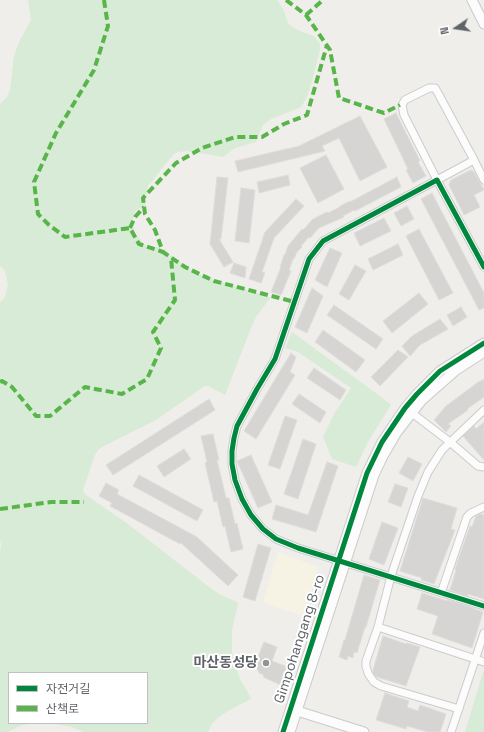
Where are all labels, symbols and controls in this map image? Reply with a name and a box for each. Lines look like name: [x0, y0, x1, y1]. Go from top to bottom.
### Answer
north arrow: [436, 8, 476, 48]
text: N: [437, 26, 452, 36]
street label: Gimpohangang 8-ro: [271, 572, 329, 706]
place label: 마산동성당: [194, 655, 258, 671]
marker: 마산동성당: [261, 658, 271, 668]
legend: [8, 672, 148, 724]
text: 자전거길: [46, 681, 90, 697]
text: 산책로: [46, 701, 79, 717]

